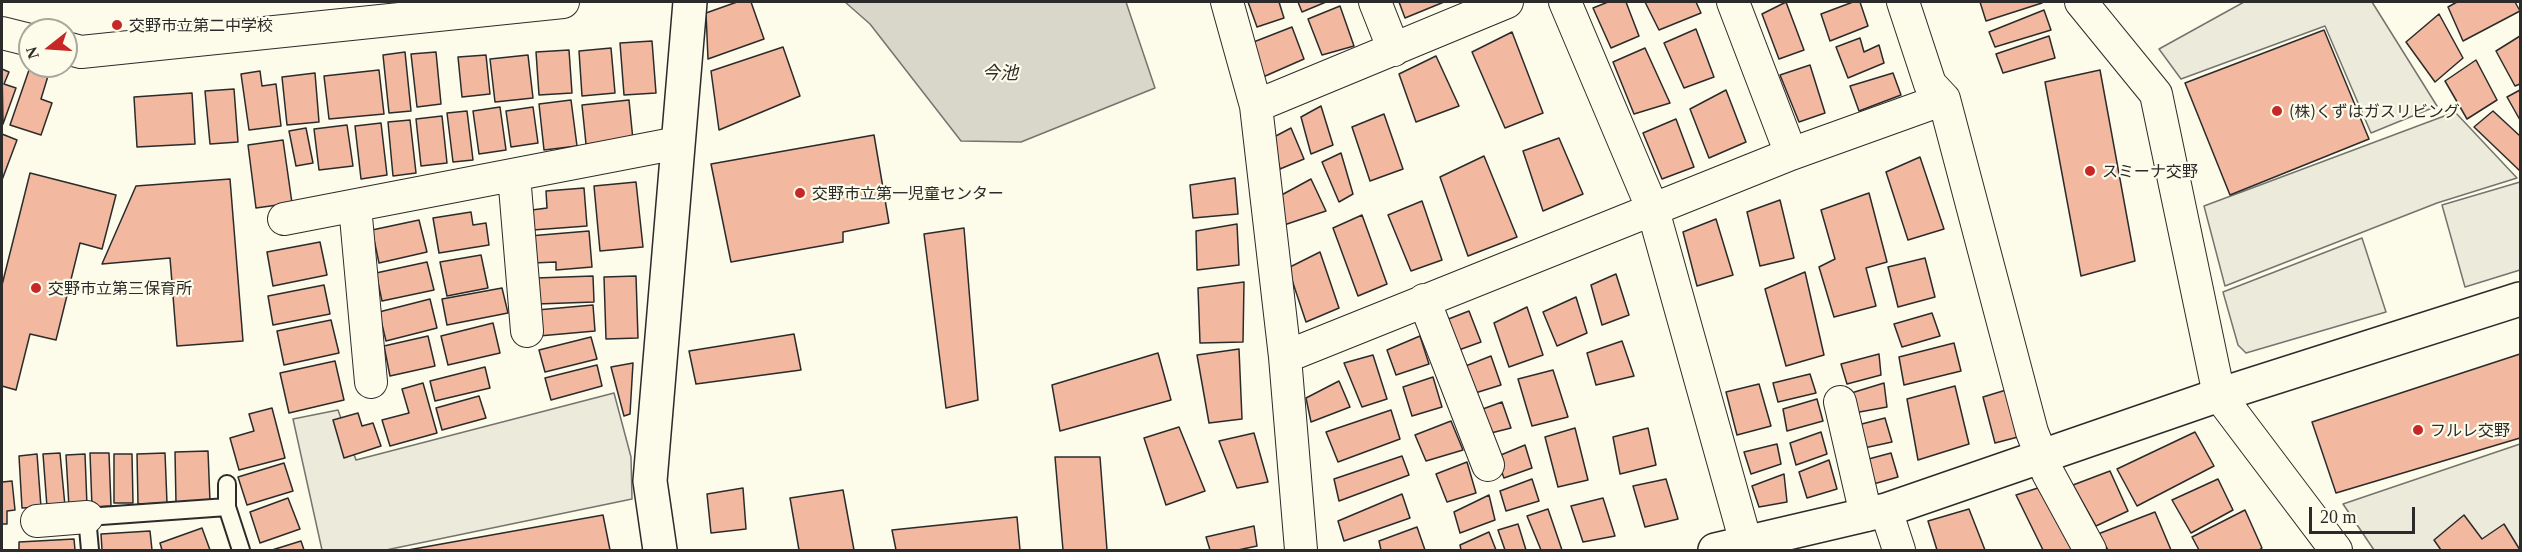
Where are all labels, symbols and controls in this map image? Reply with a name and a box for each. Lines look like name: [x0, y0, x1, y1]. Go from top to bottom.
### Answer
place label: 交野市立第二中学校: [129, 15, 273, 35]
north arrow: [18, 18, 78, 78]
marker: 交野市立第二中学校: [110, 18, 124, 32]
text: N: [22, 45, 42, 61]
water label: 今池: [982, 61, 1018, 83]
place label: (株)くずはガスリビング: [2289, 101, 2460, 121]
marker: (株)くずはガスリビング: [2270, 104, 2284, 118]
place label: スミーナ交野: [2102, 161, 2198, 181]
marker: スミーナ交野: [2083, 164, 2097, 178]
place label: 交野市立第一児童センター: [812, 183, 1004, 203]
marker: 交野市立第一児童センター: [793, 186, 807, 200]
place label: 交野市立第三保育所: [48, 278, 192, 298]
marker: 交野市立第三保育所: [29, 281, 43, 295]
place label: フルレ交野: [2430, 420, 2510, 440]
marker: フルレ交野: [2411, 423, 2425, 437]
scale bar: [2312, 495, 2418, 533]
text: 20 m: [2320, 507, 2357, 527]

